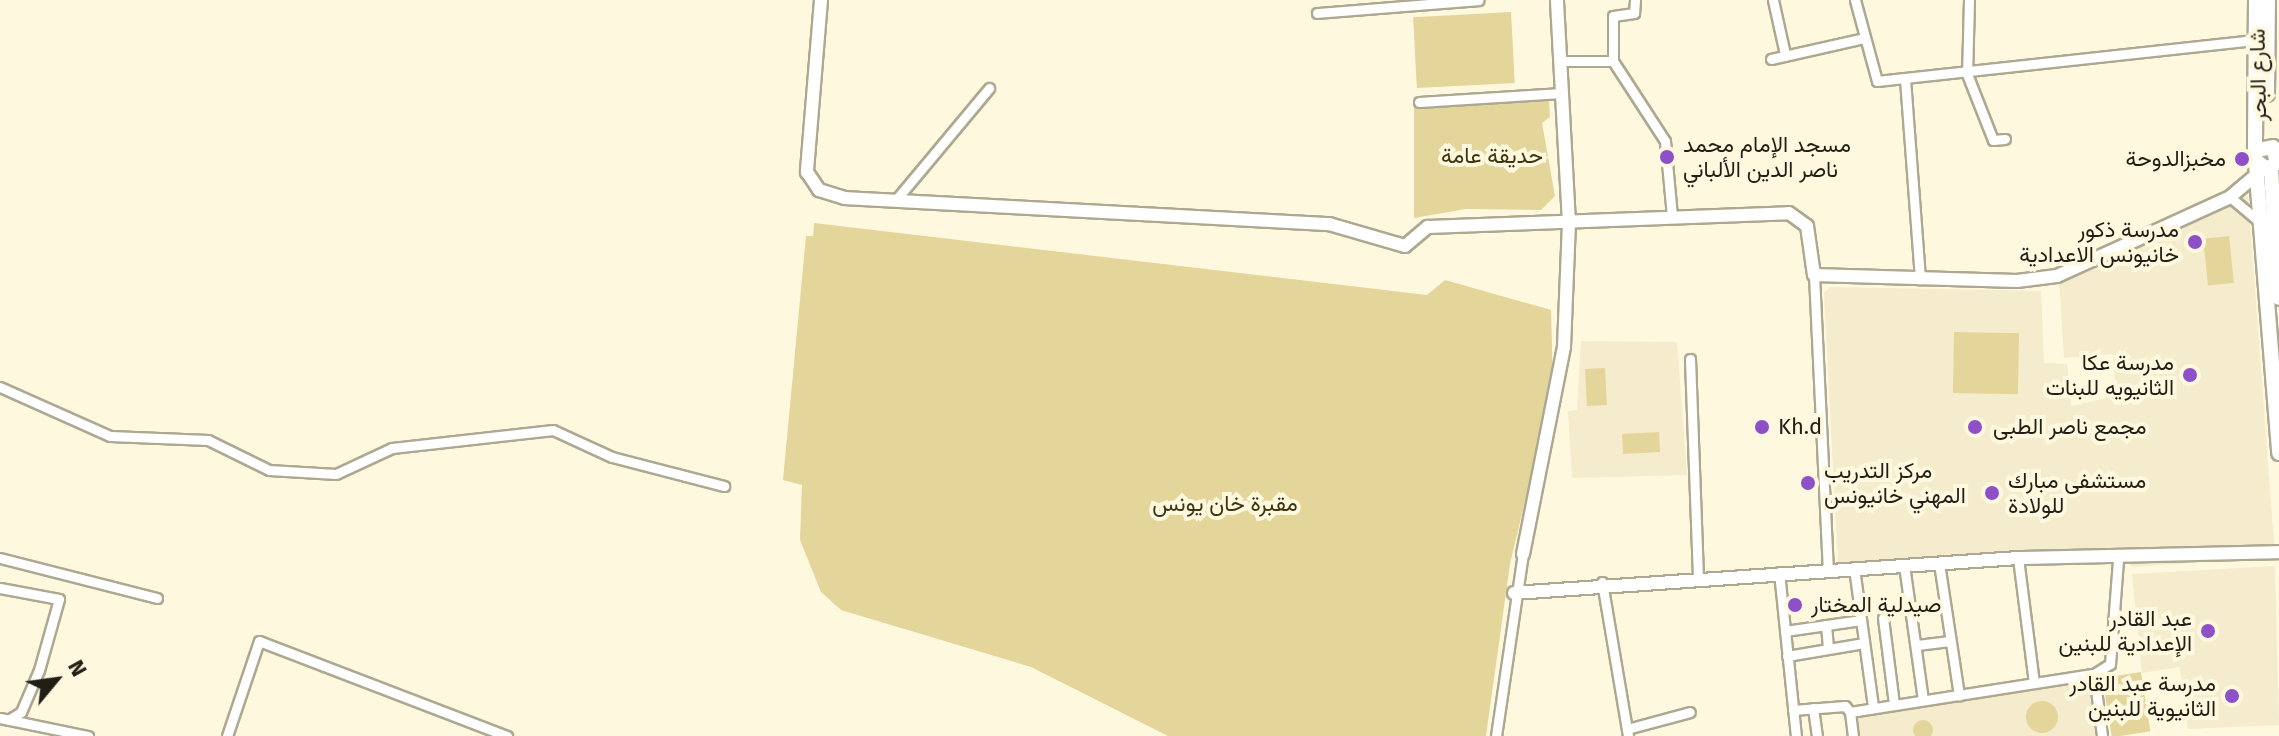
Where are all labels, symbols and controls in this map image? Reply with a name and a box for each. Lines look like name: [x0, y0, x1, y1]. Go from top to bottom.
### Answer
street label: شارع البحر: [2244, 28, 2272, 122]
place label: مسجد الإمام محمد ناصر الدين الألباني: [1683, 131, 1851, 182]
park label: حديقة عامة: [1441, 143, 1543, 169]
place label: مخبزالدوحة: [2126, 146, 2226, 172]
marker: مسجد الإمام محمد ناصر الدين الألباني: [1658, 148, 1676, 166]
marker: مخبزالدوحة: [2233, 150, 2251, 168]
place label: مدرسة ذكور خانيونس الاعدادية: [2019, 216, 2179, 268]
marker: مدرسة ذكور خانيونس الاعدادية: [2186, 233, 2204, 251]
place label: مدرسة عكا الثانيويه للبنات: [2046, 349, 2174, 400]
marker: مدرسة عكا الثانيويه للبنات: [2181, 366, 2199, 384]
place label: Kh.d: [1778, 414, 1822, 440]
place label: مجمع ناصر الطبى: [1993, 414, 2146, 440]
marker: مجمع ناصر الطبى: [1964, 416, 1986, 438]
marker: Kh.d: [1753, 418, 1771, 436]
place label: مركز التدريب المهني خانيونس: [1824, 457, 1966, 508]
place label: مستشفى مبارك للولادة: [2008, 467, 2146, 518]
marker: مركز التدريب المهني خانيونس: [1799, 474, 1817, 492]
marker: مستشفى مبارك للولادة: [1983, 484, 2001, 502]
park label: مقبرة خان يونس: [1152, 491, 1298, 517]
place label: صيدلية المختار: [1811, 592, 1941, 618]
marker: صيدلية المختار: [1786, 596, 1804, 614]
place label: عبد القادر الإعدادية للبنين: [2059, 605, 2192, 656]
marker: عبد القادر الإعدادية للبنين: [2199, 622, 2217, 640]
north arrow: [16, 640, 96, 720]
text: N: [62, 655, 93, 681]
place label: مدرسة عبد القادر الثانيوية للبنين: [2069, 670, 2216, 722]
marker: مدرسة عبد القادر الثانيوية للبنين: [2223, 687, 2241, 705]

